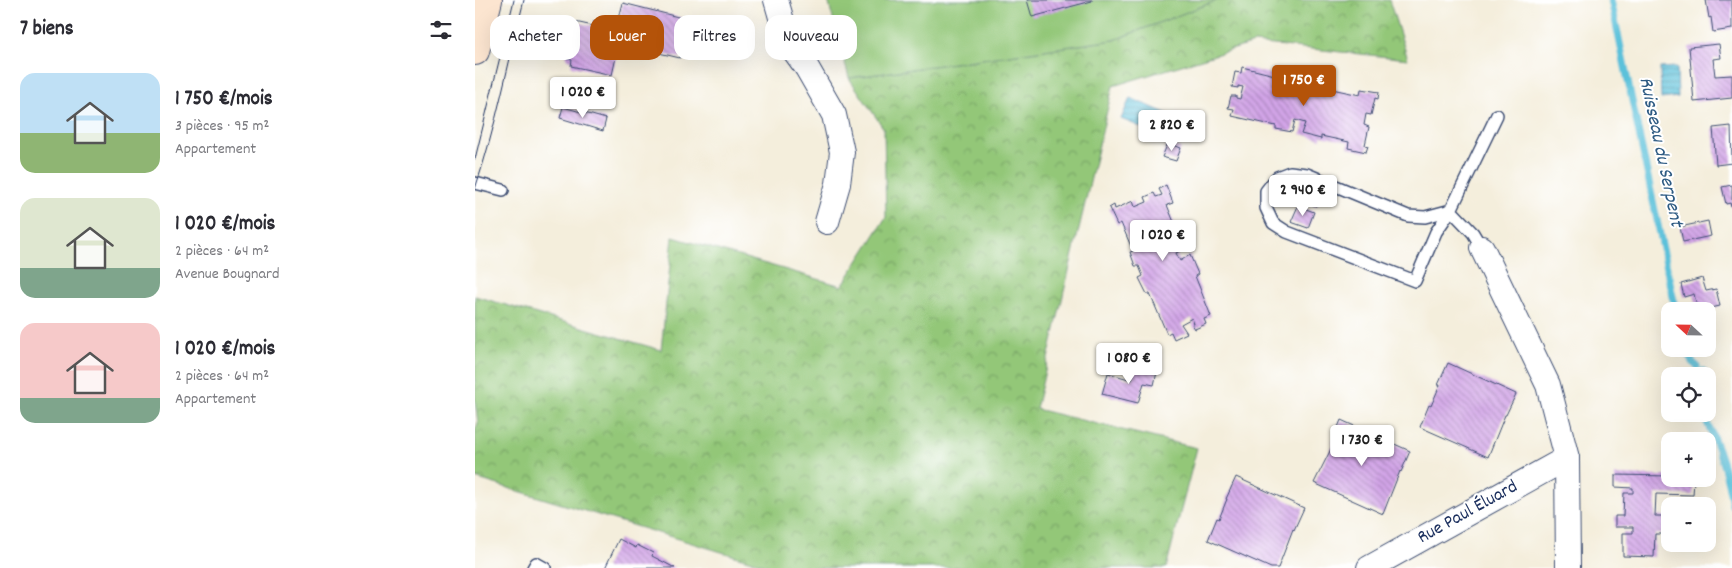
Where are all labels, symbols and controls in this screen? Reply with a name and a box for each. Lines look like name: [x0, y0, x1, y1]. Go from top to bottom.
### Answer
text: 7 biens: [20, 15, 74, 45]
chip: Acheter: [490, 15, 580, 60]
chip: Louer: [590, 15, 664, 60]
chip: Filtres: [674, 15, 755, 60]
chip: Nouveau: [765, 15, 857, 60]
icon: filters: [427, 16, 455, 44]
pin: 1 750 €: [1258, 64, 1350, 107]
text: 1 750 €: [1283, 69, 1325, 92]
water label: Ruisseau du Serpent: [1630, 75, 1690, 231]
pin: 1 020 €: [537, 76, 629, 119]
text: 1 020 €: [561, 81, 605, 104]
text: 1 750 €/mois: [175, 85, 273, 115]
icon: home: [60, 93, 120, 153]
pin: 2 820 €: [1126, 110, 1218, 152]
text: 2 820 €: [1149, 114, 1195, 137]
text: 3 pièces · 95 m²: [175, 115, 269, 138]
text: Appartement: [175, 138, 256, 161]
pin: 2 940 €: [1257, 174, 1349, 217]
text: 2 940 €: [1280, 179, 1326, 202]
text: 1 020 €/mois: [175, 210, 275, 240]
icon: home: [60, 218, 120, 278]
pin: 1 020 €: [1117, 220, 1209, 262]
text: 1 020 €: [1141, 224, 1185, 247]
text: 2 pièces · 64 m²: [175, 240, 269, 263]
text: Avenue Bougnard: [175, 263, 279, 286]
north arrow: [1661, 302, 1716, 358]
map controls: [1661, 302, 1716, 552]
text: 1 020 €/mois: [175, 335, 275, 365]
pin: 1 080 €: [1083, 342, 1175, 385]
icon: home: [60, 343, 120, 403]
text: 1 080 €: [1107, 347, 1151, 370]
text: 2 pièces · 64 m²: [175, 365, 269, 388]
button: locate: [1661, 367, 1716, 422]
text: Appartement: [175, 388, 256, 411]
pin: 1 730 €: [1316, 424, 1408, 467]
text: 1 730 €: [1341, 429, 1383, 452]
button: +: [1661, 432, 1716, 487]
street label: Rue Paul Éluard: [1413, 474, 1523, 552]
button: −: [1661, 497, 1716, 552]

